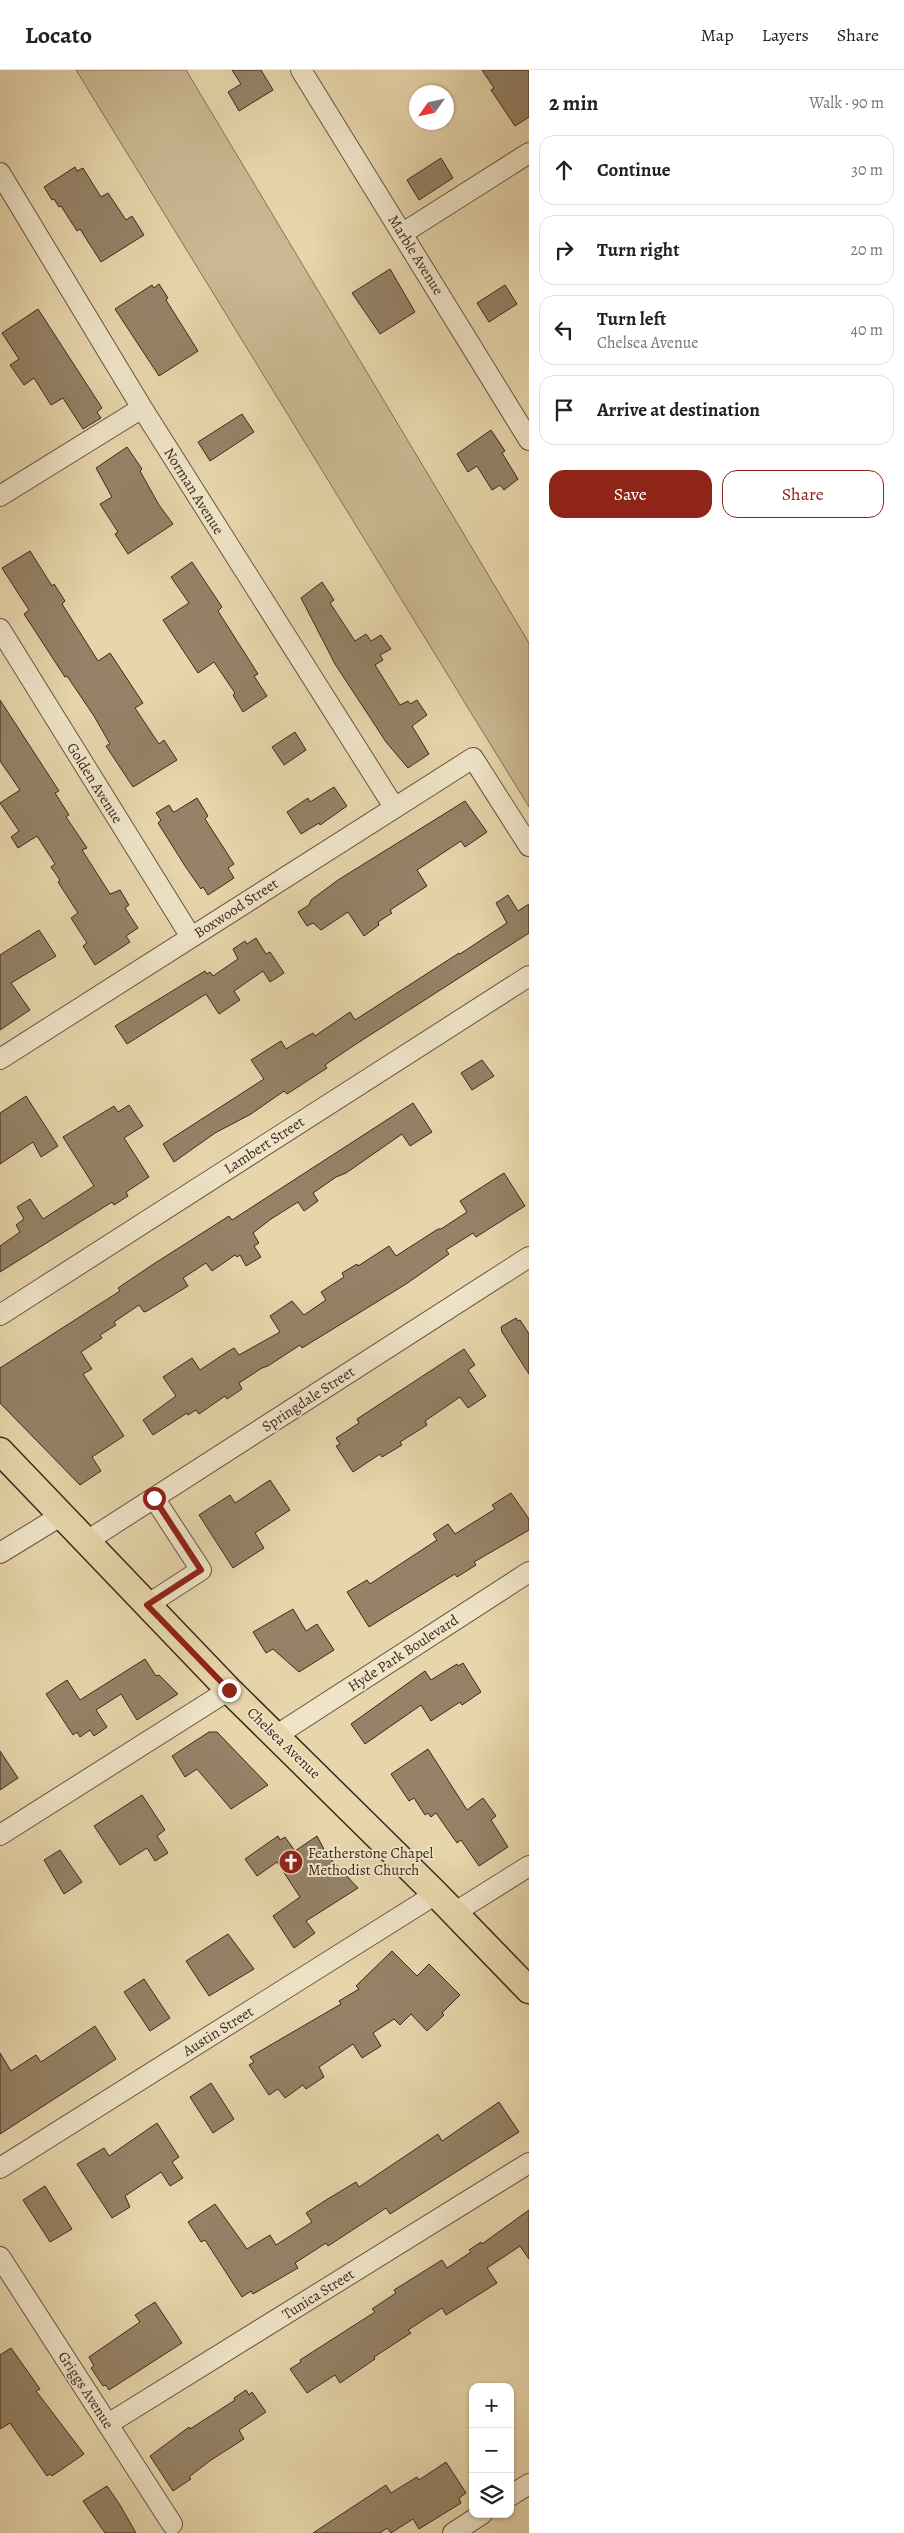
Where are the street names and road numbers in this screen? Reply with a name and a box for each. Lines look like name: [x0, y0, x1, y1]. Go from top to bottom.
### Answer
street label: Marble Avenue: [383, 211, 449, 299]
street label: Norman Avenue: [159, 444, 229, 539]
street label: Golden Avenue: [62, 739, 128, 827]
street label: Boxwood Street: [190, 873, 282, 943]
street label: Lambert Street: [220, 1112, 308, 1178]
street label: Springdale Street: [258, 1361, 358, 1436]
street label: Hyde Park Boulevard: [344, 1609, 463, 1696]
street label: Chelsea Avenue: [243, 1703, 325, 1783]
street label: Austin Street: [178, 2001, 257, 2061]
street label: Tunica Street: [278, 2264, 358, 2324]
street label: Griggs Avenue: [54, 2347, 119, 2433]

